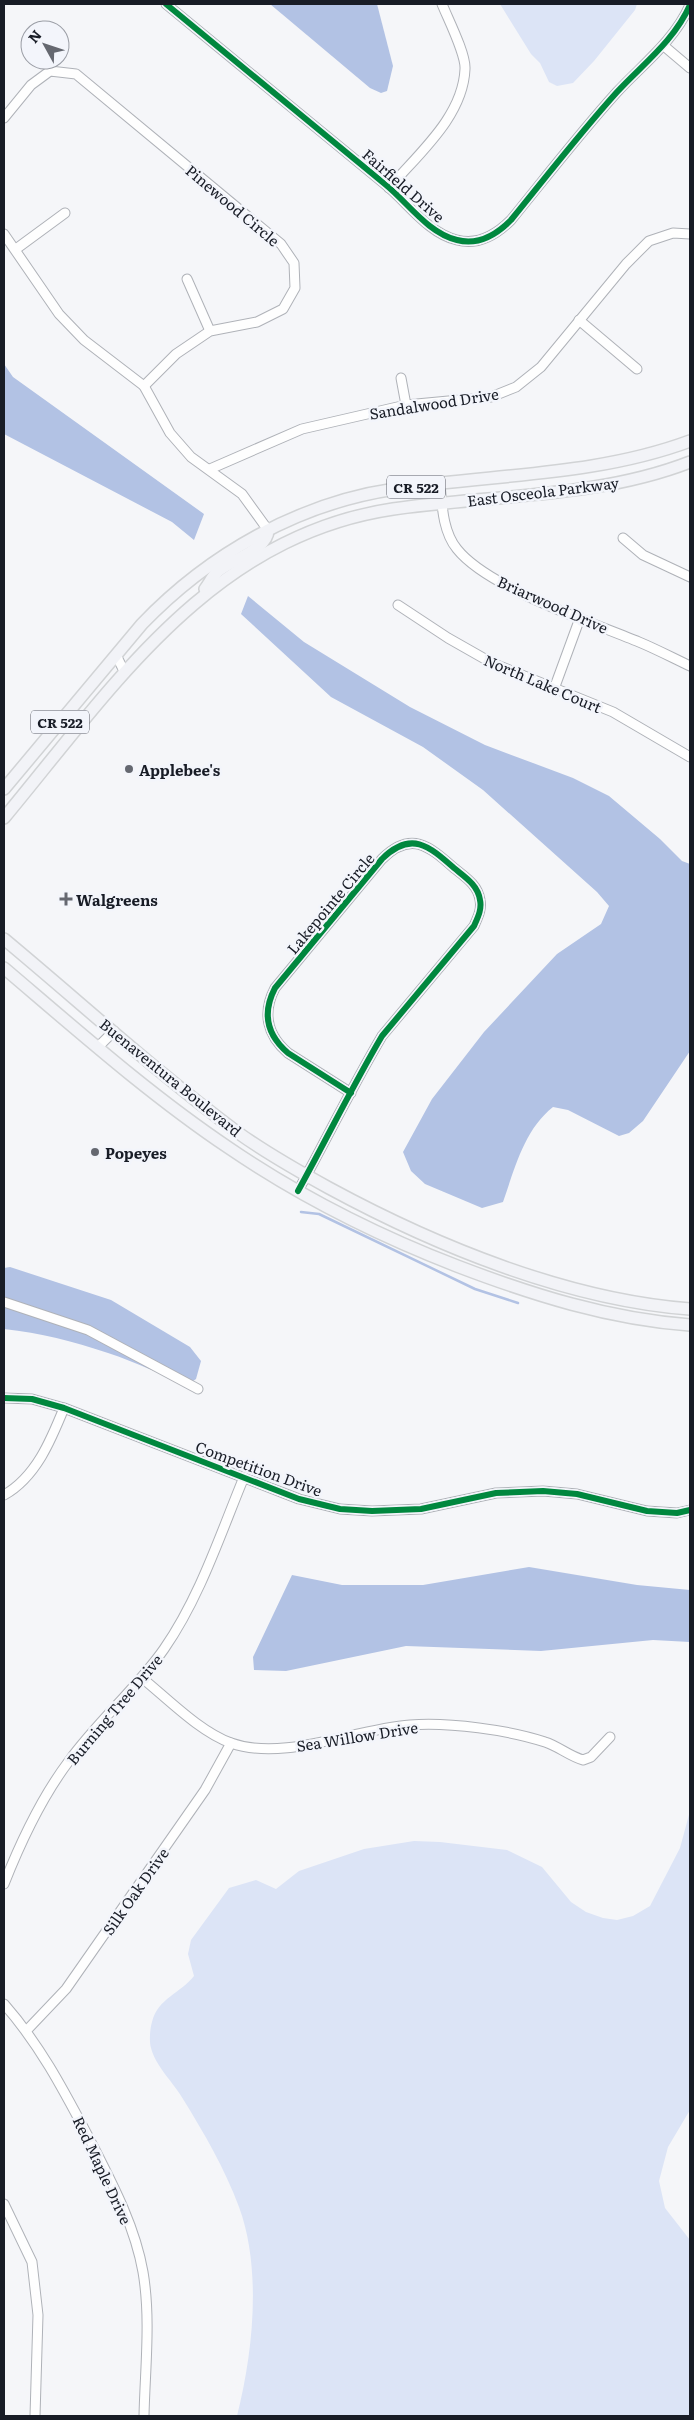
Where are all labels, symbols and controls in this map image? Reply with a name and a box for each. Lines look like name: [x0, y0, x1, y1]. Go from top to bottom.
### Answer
north arrow: [20, 20, 70, 70]
text: N: [23, 25, 46, 47]
street label: Fairfield Drive: [358, 143, 450, 227]
street label: Pinewood Circle: [181, 159, 285, 251]
street label: Sandalwood Drive: [368, 381, 500, 425]
street label: East Osceola Parkway: [466, 470, 620, 512]
road number: CR 522: [387, 476, 445, 498]
street label: Briarwood Drive: [494, 569, 612, 639]
street label: North Lake Court: [481, 648, 605, 718]
road number: CR 522: [31, 710, 89, 734]
place label: Applebee's: [139, 758, 221, 781]
marker: Applebee's: [123, 763, 135, 775]
street label: Lakepointe Circle: [281, 847, 379, 959]
place label: Walgreens: [76, 888, 158, 911]
marker: Walgreens: [60, 893, 72, 905]
street label: Buenaventura Boulevard: [95, 1012, 247, 1142]
place label: Popeyes: [105, 1141, 167, 1164]
marker: Popeyes: [89, 1146, 101, 1158]
street label: Competition Drive: [193, 1434, 326, 1502]
street label: Burning Tree Drive: [61, 1648, 167, 1769]
street label: Sea Willow Drive: [295, 1715, 420, 1757]
street label: Silk Oak Drive: [96, 1842, 174, 1939]
street label: Red Maple Drive: [68, 2112, 138, 2228]

